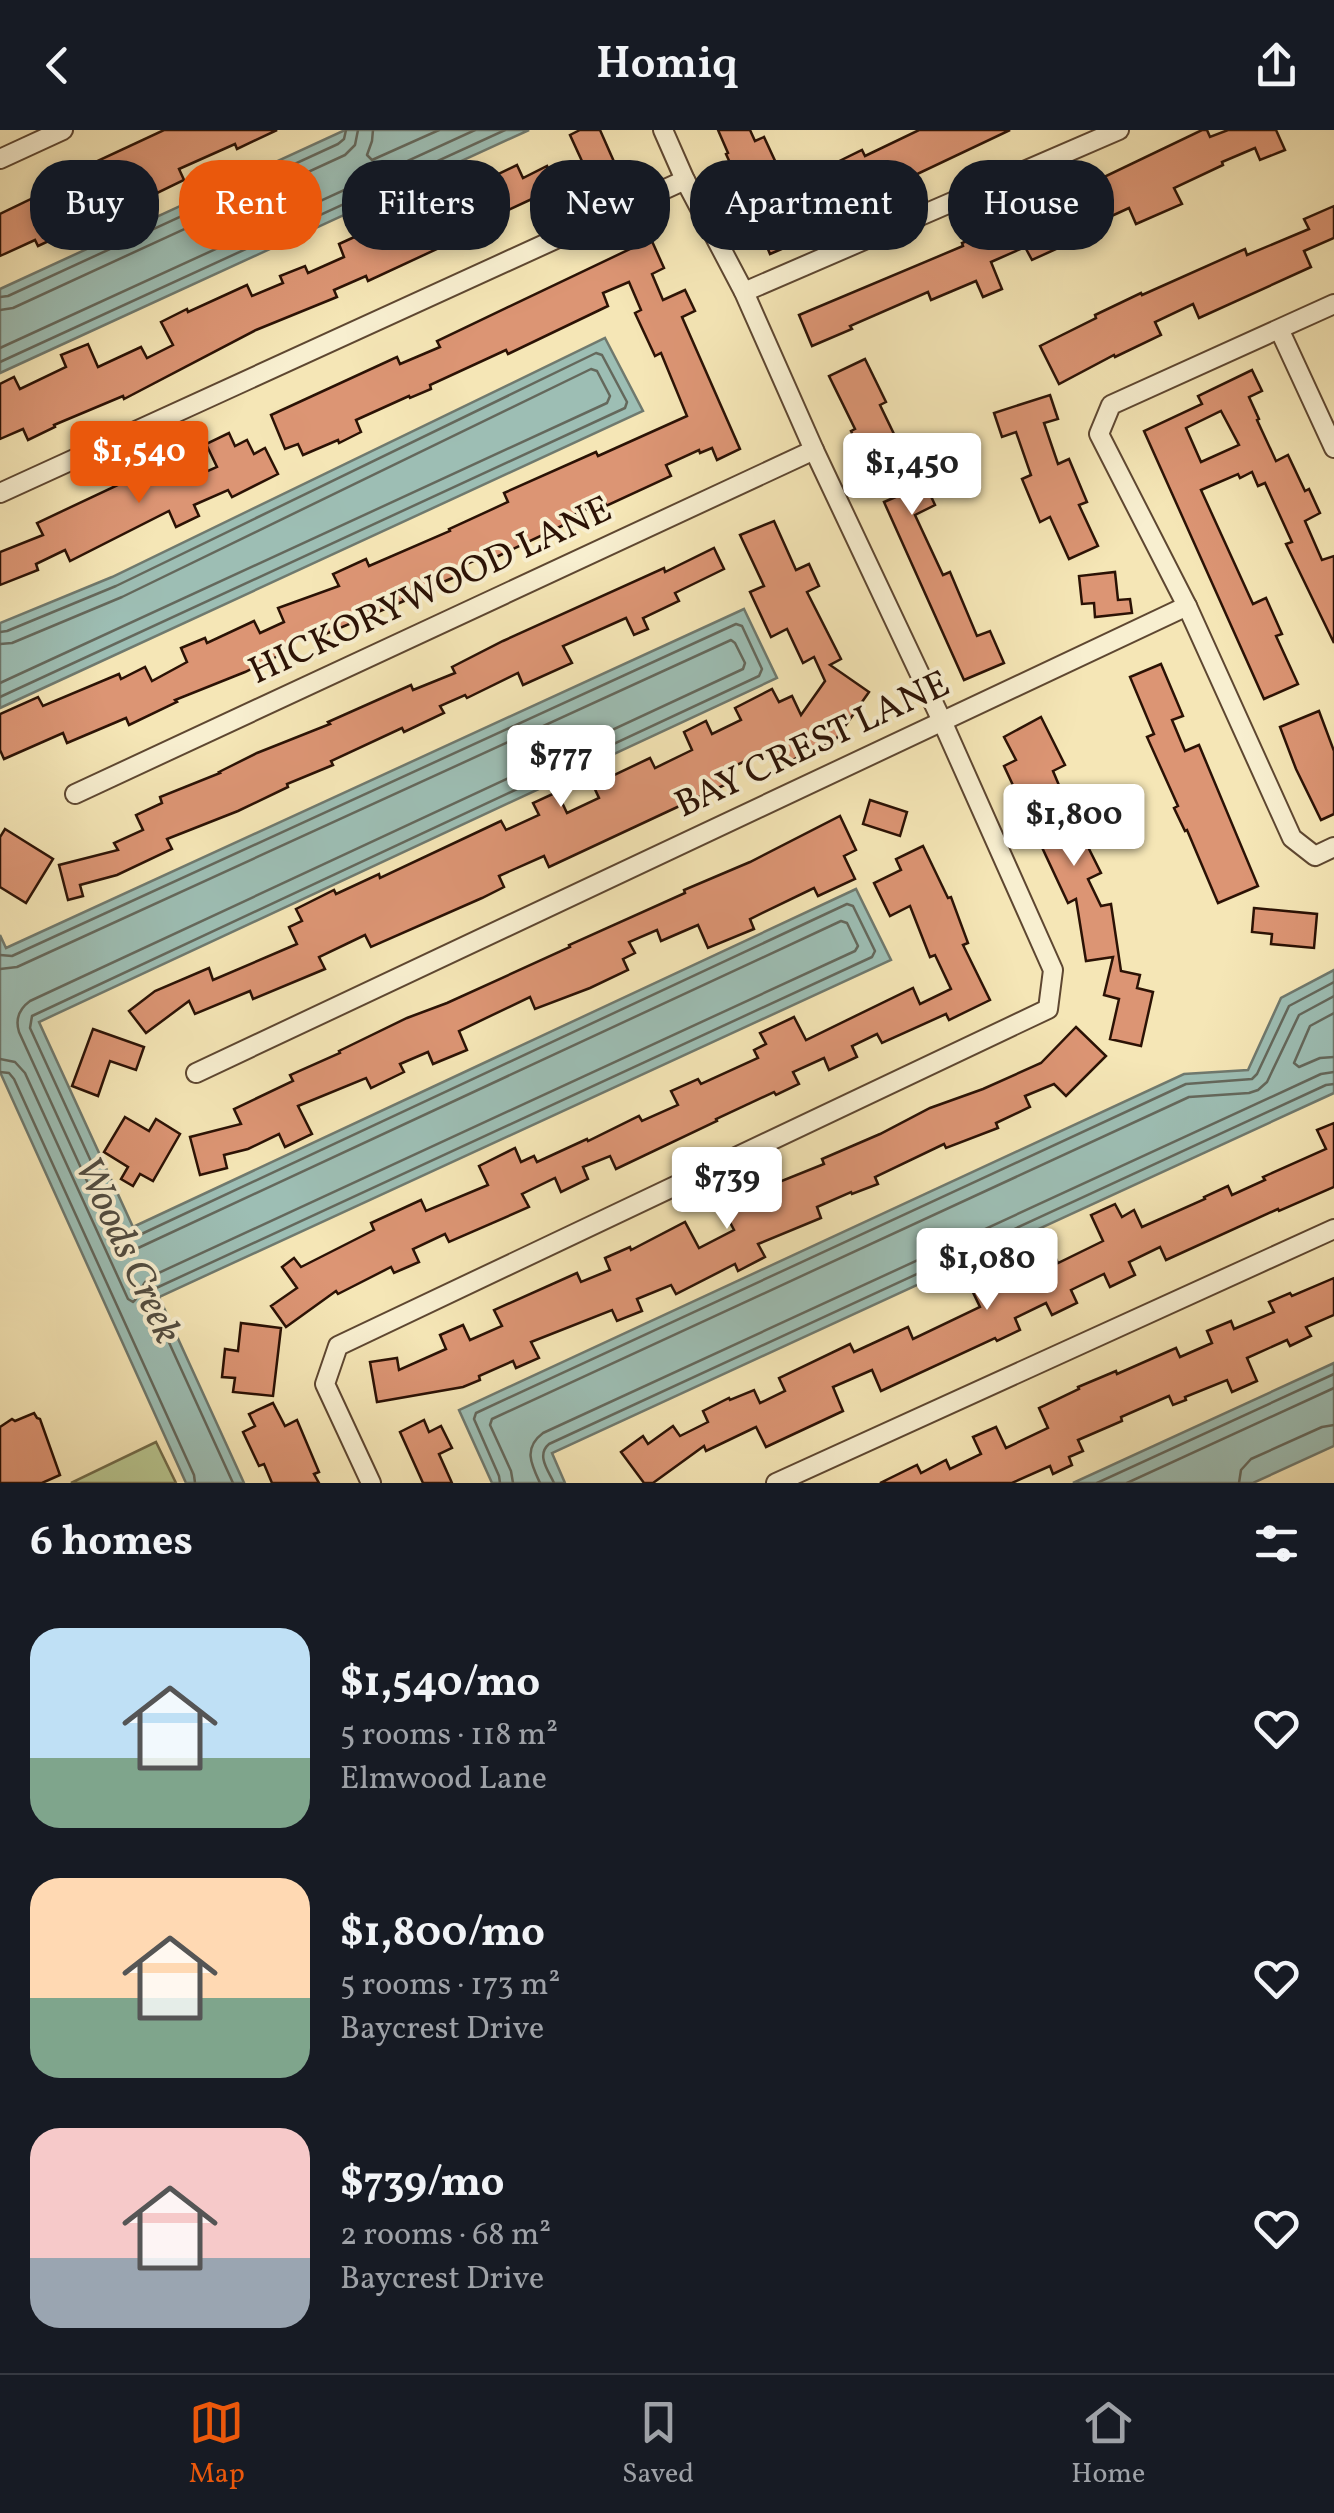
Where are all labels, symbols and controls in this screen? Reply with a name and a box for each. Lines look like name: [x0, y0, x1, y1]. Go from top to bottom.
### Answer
text: Homiq: [596, 34, 738, 97]
icon: back: [30, 38, 85, 93]
icon: share: [1249, 38, 1304, 93]
chip: Buy: [30, 160, 159, 250]
chip: Rent: [179, 160, 322, 250]
chip: Filters: [342, 160, 510, 250]
chip: New: [530, 160, 670, 250]
chip: Apartment: [690, 160, 928, 250]
chip: House: [948, 160, 1114, 250]
pin: $1,540: [58, 421, 220, 506]
text: $1,540: [92, 431, 186, 475]
pin: $1,450: [831, 433, 993, 518]
text: $1,450: [865, 443, 959, 487]
street label: HICKORYWOOD LANE: [241, 485, 621, 699]
street label: BAY CREST LANE: [667, 659, 959, 833]
pin: $777: [502, 725, 620, 810]
text: $777: [529, 735, 593, 779]
pin: $1,800: [993, 784, 1155, 869]
text: $1,800: [1025, 794, 1123, 838]
pin: $739: [668, 1147, 786, 1232]
water label: Woods Creek: [58, 1148, 194, 1354]
text: $739: [694, 1157, 760, 1201]
pin: $1,080: [906, 1228, 1068, 1313]
text: $1,080: [939, 1238, 1035, 1282]
text: 6 homes: [30, 1514, 193, 1573]
icon: filters: [1249, 1516, 1304, 1571]
text: $1,540/mo: [340, 1655, 540, 1714]
icon: home: [110, 1668, 230, 1788]
icon: heart: [1249, 1701, 1304, 1756]
text: 5 rooms · 118 m²: [340, 1714, 558, 1758]
text: Elmwood Lane: [340, 1758, 547, 1802]
text: $1,800/mo: [340, 1905, 545, 1964]
icon: home: [110, 1918, 230, 2038]
icon: heart: [1249, 1951, 1304, 2006]
text: 5 rooms · 173 m²: [340, 1964, 560, 2008]
text: Baycrest Drive: [340, 2008, 544, 2052]
text: $739/mo: [340, 2155, 504, 2214]
icon: home: [110, 2168, 230, 2288]
icon: heart: [1249, 2201, 1304, 2256]
text: 2 rooms · 68 m²: [340, 2214, 551, 2258]
text: Baycrest Drive: [340, 2258, 544, 2302]
tab: Map: [189, 2395, 245, 2494]
tab: Saved: [622, 2395, 694, 2494]
tab: Home: [1071, 2395, 1145, 2494]

